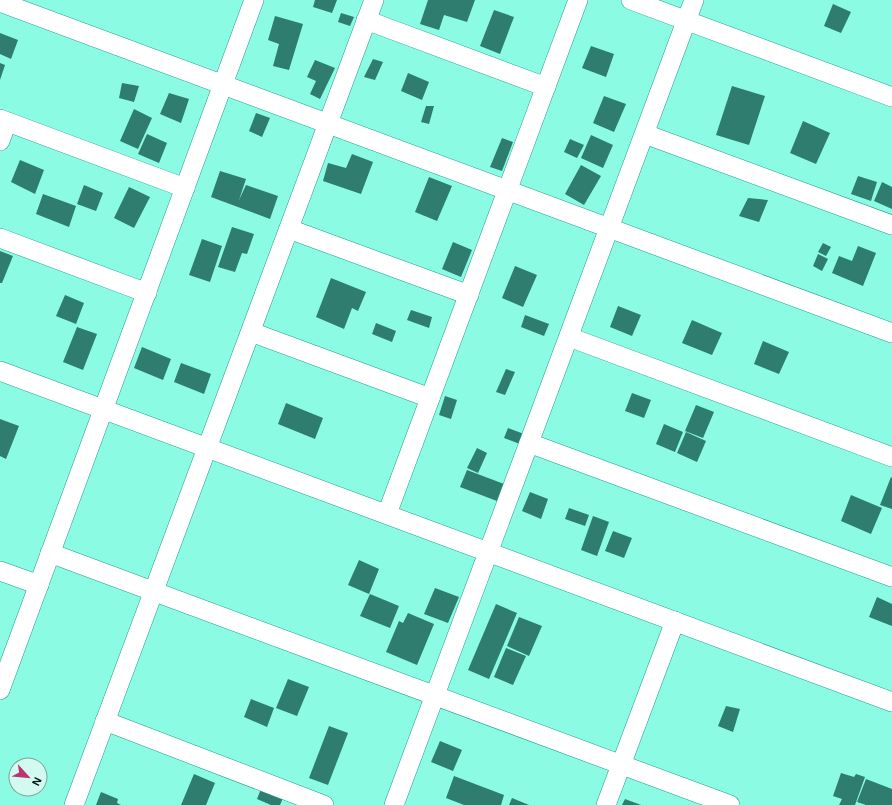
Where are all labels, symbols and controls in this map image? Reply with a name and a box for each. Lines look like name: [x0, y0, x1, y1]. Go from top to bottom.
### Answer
north arrow: [8, 757, 48, 797]
text: N: [30, 775, 44, 788]

